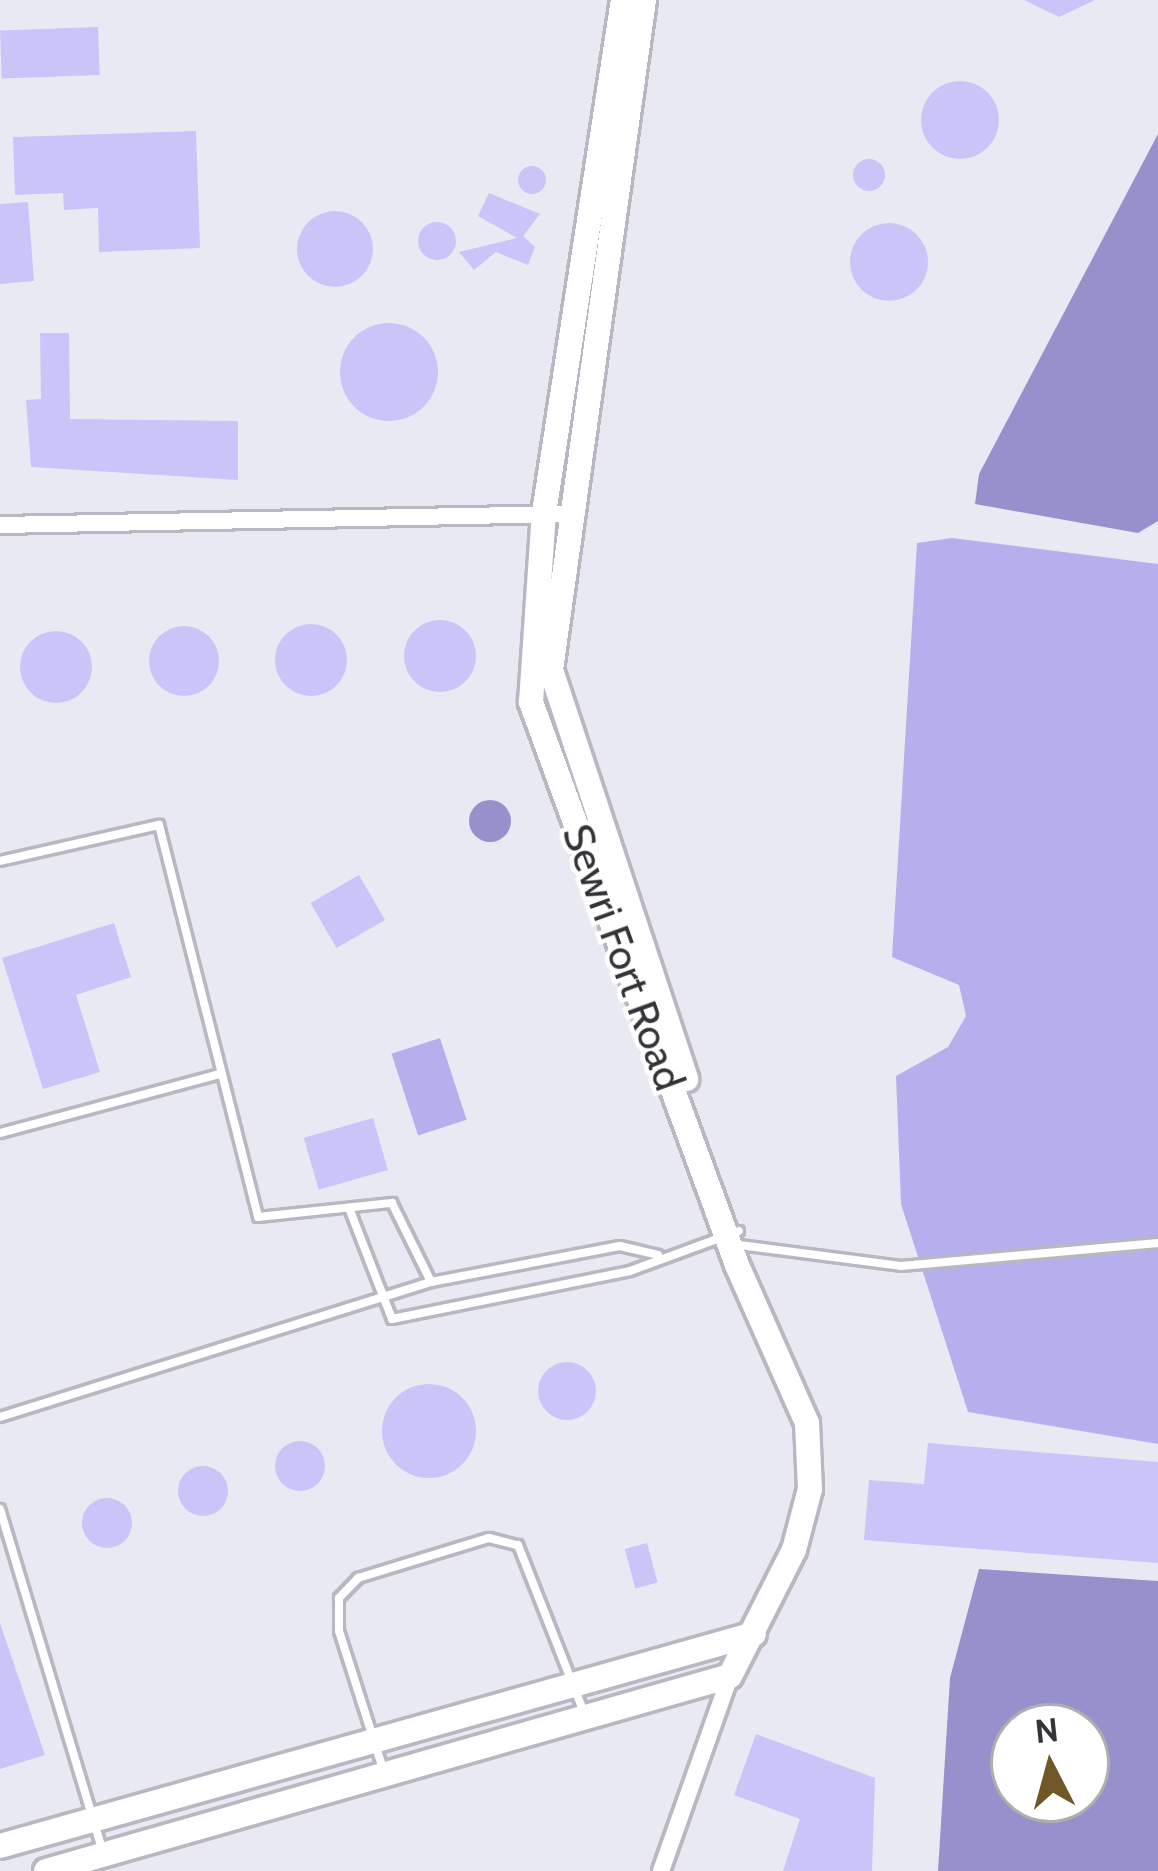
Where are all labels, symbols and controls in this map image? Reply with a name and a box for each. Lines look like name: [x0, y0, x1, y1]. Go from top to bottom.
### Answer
street label: Sewri Fort Road: [553, 817, 695, 1097]
north arrow: [990, 1703, 1110, 1823]
text: N: [1033, 1709, 1060, 1751]

